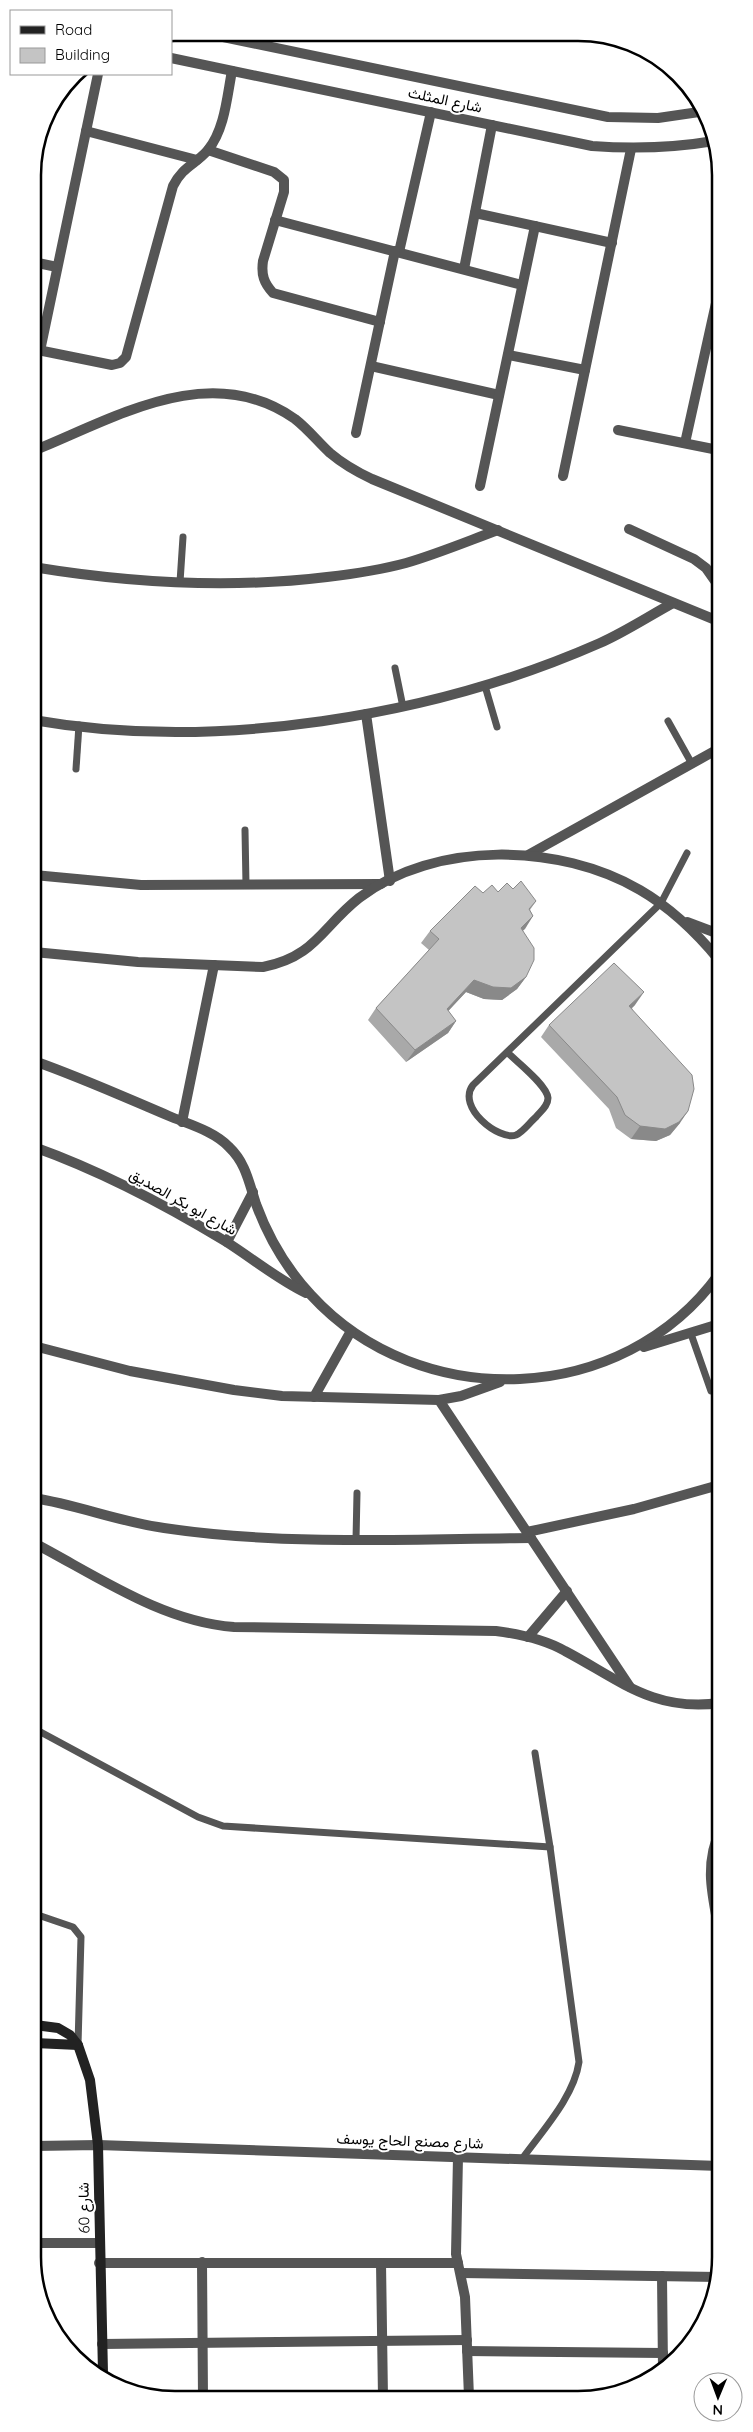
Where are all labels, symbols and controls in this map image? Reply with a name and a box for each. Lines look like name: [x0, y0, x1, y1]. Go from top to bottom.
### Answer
legend: [10, 10, 172, 75]
text: Road: [55, 20, 92, 39]
text: Building: [55, 45, 110, 64]
street label: شارع المثلث: [406, 82, 484, 119]
street label: شارع ابو بكر الصديق: [125, 1164, 240, 1241]
street label: شارع مصنع الحاج يوسف: [336, 2128, 484, 2155]
street label: شارع 60: [74, 2182, 95, 2234]
north arrow: [693, 2372, 743, 2422]
text: N: [712, 2401, 723, 2419]

